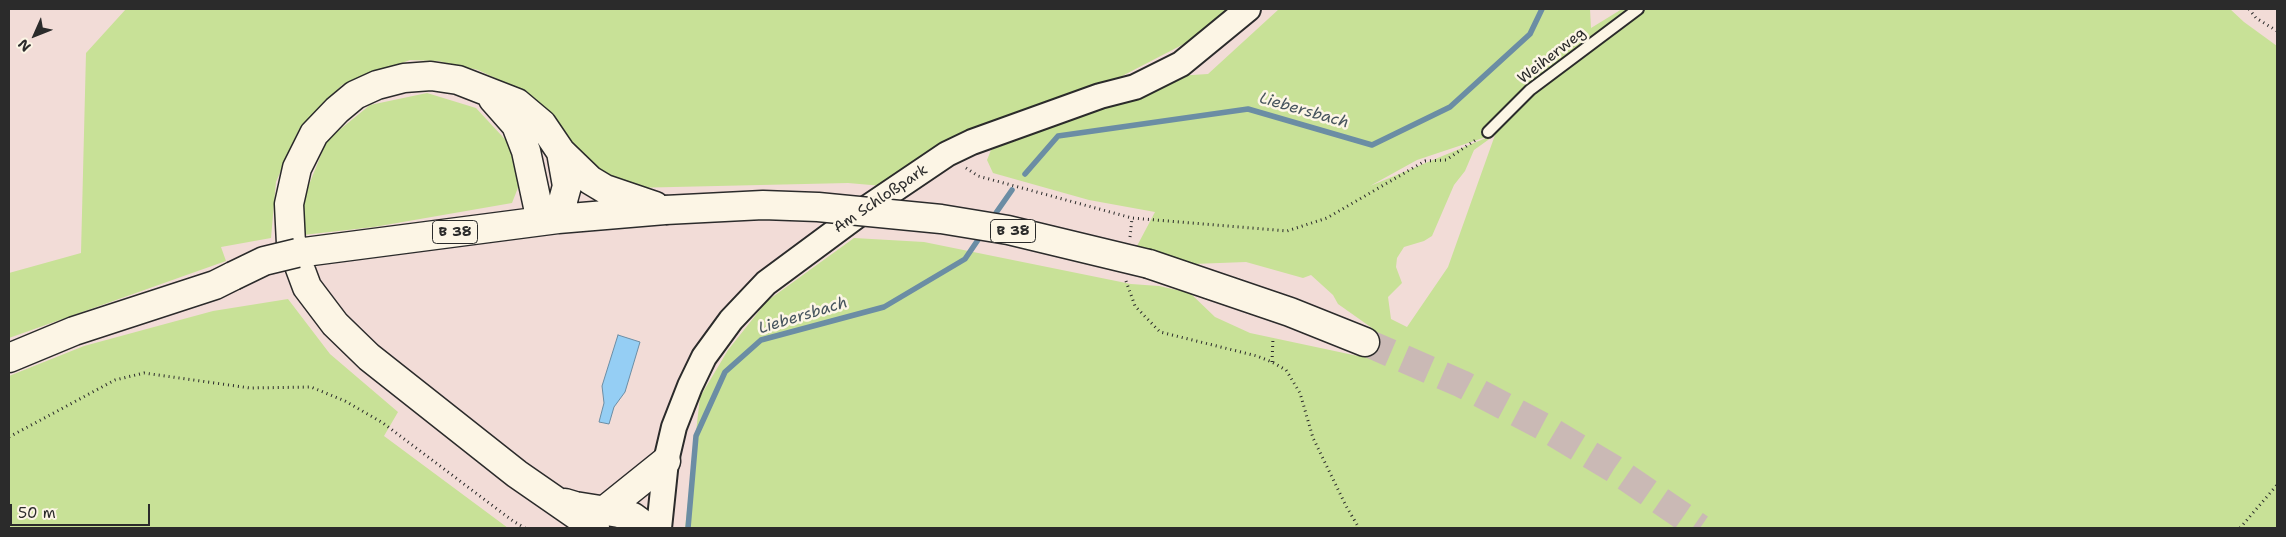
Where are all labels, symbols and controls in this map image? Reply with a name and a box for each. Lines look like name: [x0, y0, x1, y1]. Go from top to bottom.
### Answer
north arrow: [10, 10, 60, 60]
street label: Weiherweg: [1515, 24, 1589, 88]
text: N: [14, 35, 35, 56]
water label: Liebersbach: [1257, 89, 1351, 133]
street label: Am Schloßpark: [831, 161, 931, 237]
road number: B 38: [432, 220, 478, 243]
road number: B 38: [990, 220, 1036, 242]
water label: Liebersbach: [756, 293, 850, 339]
scale bar: [12, 494, 152, 526]
text: 50 m: [18, 503, 56, 523]

